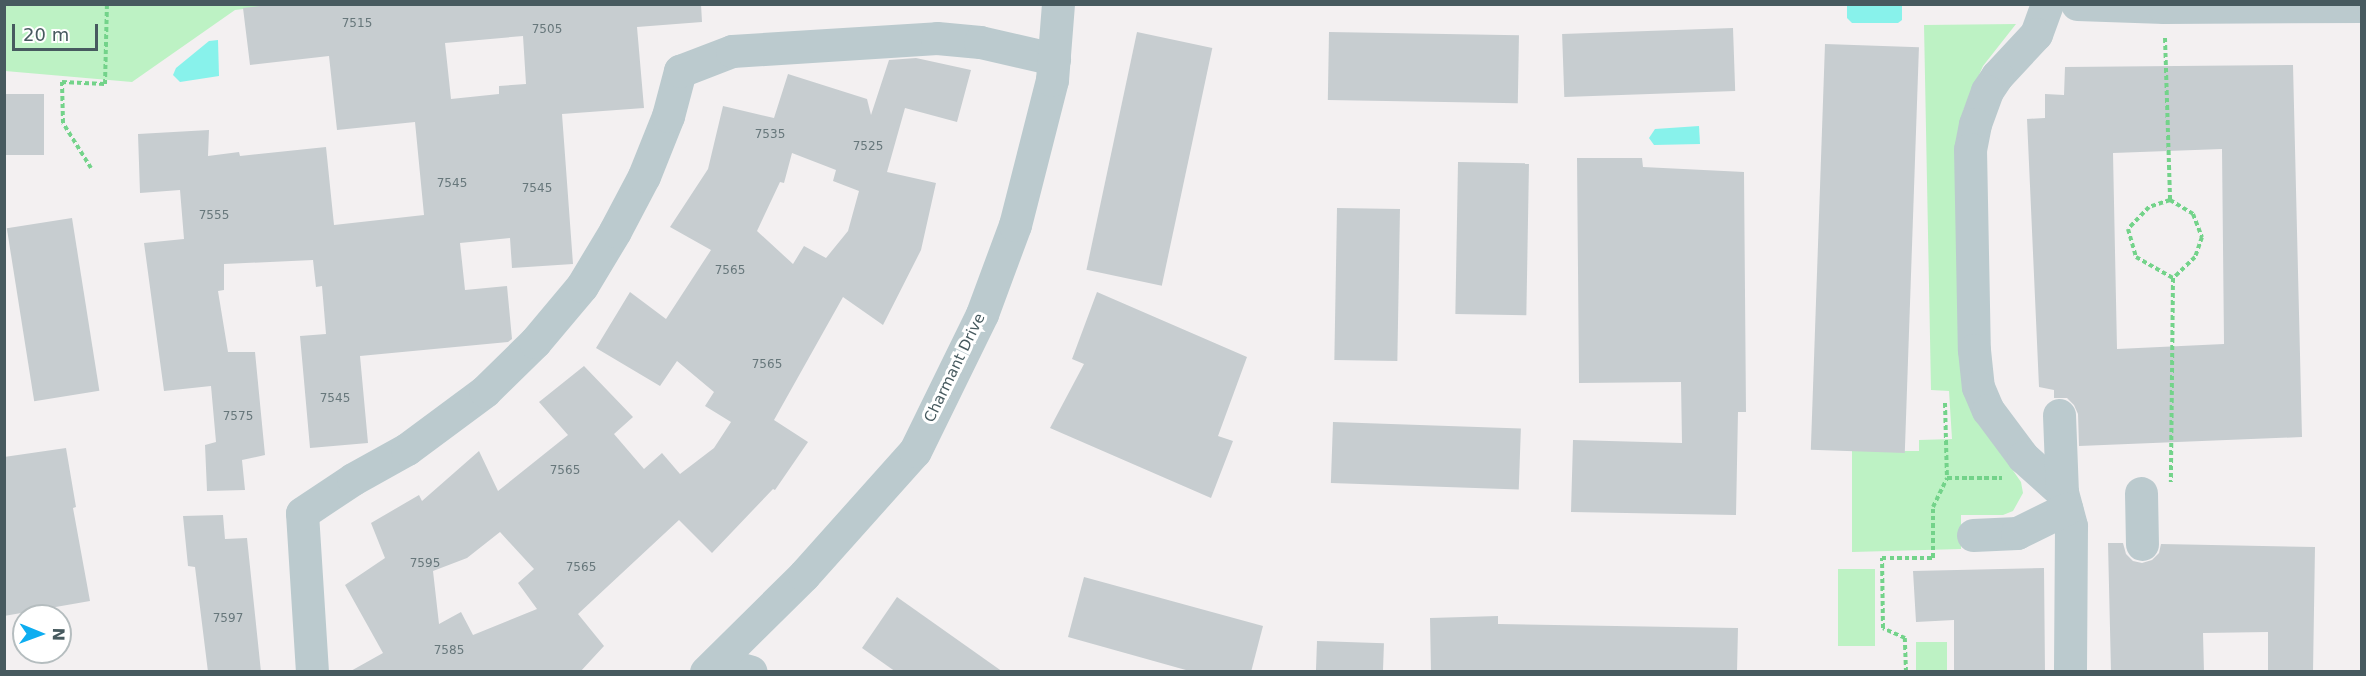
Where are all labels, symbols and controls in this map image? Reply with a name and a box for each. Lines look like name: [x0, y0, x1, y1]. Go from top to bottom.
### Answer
scale bar: [15, 12, 100, 50]
house number: 7515: [342, 17, 372, 31]
house number: 7505: [532, 23, 562, 37]
text: 20 m: [23, 24, 69, 45]
house number: 7535: [755, 128, 785, 142]
house number: 7525: [853, 140, 883, 154]
house number: 7545: [437, 177, 467, 191]
house number: 7545: [522, 182, 552, 196]
house number: 7555: [199, 209, 229, 223]
house number: 7565: [715, 264, 745, 278]
street label: Charmant Drive: [921, 311, 989, 425]
house number: 7565: [752, 358, 782, 372]
house number: 7545: [320, 392, 350, 406]
house number: 7575: [223, 410, 253, 424]
house number: 7565: [550, 464, 580, 478]
house number: 7595: [410, 557, 440, 571]
house number: 7565: [566, 561, 596, 575]
north arrow: [12, 604, 72, 664]
house number: 7597: [213, 612, 243, 626]
text: N: [49, 627, 68, 641]
house number: 7585: [434, 644, 464, 658]

